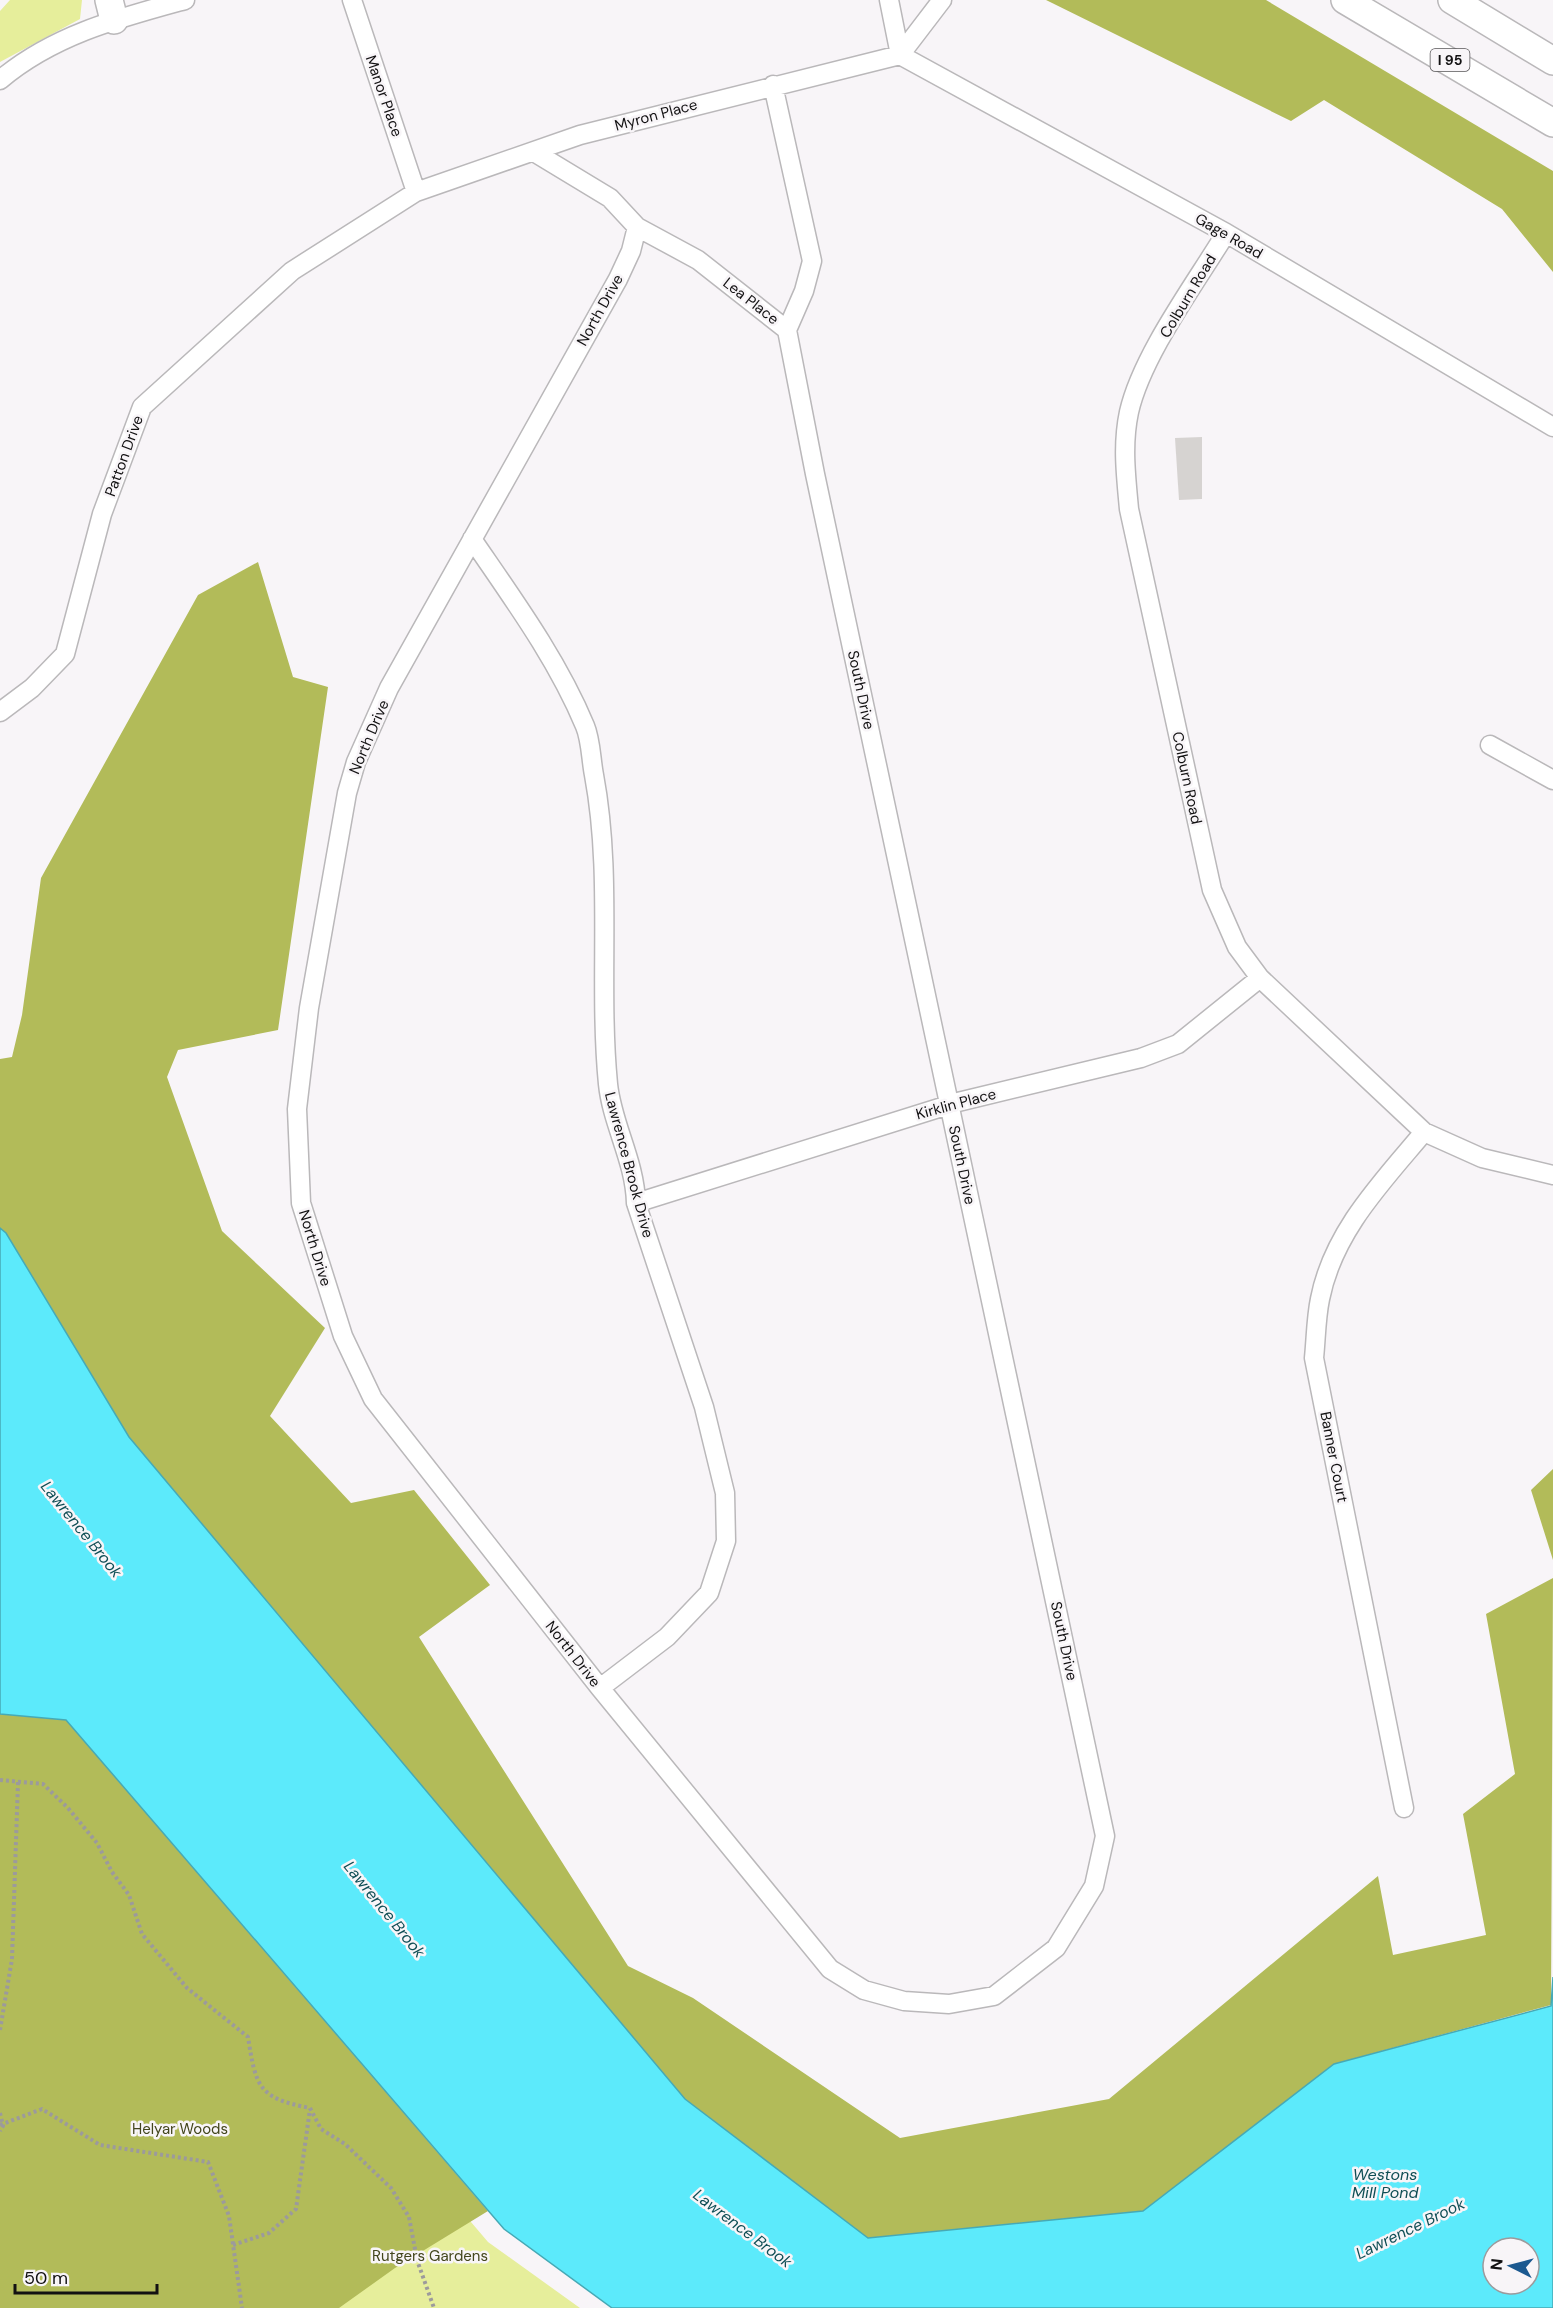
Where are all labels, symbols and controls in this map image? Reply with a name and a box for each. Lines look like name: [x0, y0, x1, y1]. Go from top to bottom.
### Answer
road number: I 95: [1430, 49, 1470, 71]
street label: Manor Place: [361, 52, 407, 140]
street label: Myron Place: [612, 94, 700, 136]
street label: Gage Road: [1192, 209, 1266, 263]
street label: Colburn Road: [1155, 251, 1221, 341]
street label: North Drive: [572, 271, 628, 349]
street label: Lea Place: [719, 273, 783, 329]
street label: Patton Drive: [100, 413, 148, 499]
street label: South Drive: [843, 649, 879, 731]
street label: North Drive: [344, 697, 394, 777]
street label: Colburn Road: [1167, 730, 1207, 826]
street label: Kirklin Place: [914, 1084, 998, 1124]
street label: Lawrence Brook Drive: [600, 1090, 658, 1240]
street label: South Drive: [944, 1124, 980, 1206]
street label: North Drive: [294, 1207, 336, 1289]
street label: Banner Court: [1315, 1410, 1353, 1504]
water label: Lawrence Brook: [36, 1477, 128, 1583]
street label: South Drive: [1046, 1600, 1082, 1682]
street label: North Drive: [541, 1617, 605, 1691]
water label: Lawrence Brook: [339, 1857, 431, 1963]
park label: Helyar Woods: [132, 2119, 228, 2139]
water label: Westons Mill Pond: [1352, 2164, 1419, 2203]
water label: Lawrence Brook: [689, 2184, 797, 2273]
water label: Lawrence Brook: [1352, 2193, 1469, 2264]
north arrow: [1481, 2236, 1541, 2296]
park label: Rutgers Gardens: [372, 2246, 488, 2266]
scale bar: [15, 2257, 158, 2295]
text: N: [1486, 2258, 1508, 2271]
text: 50 m: [24, 2266, 68, 2290]

